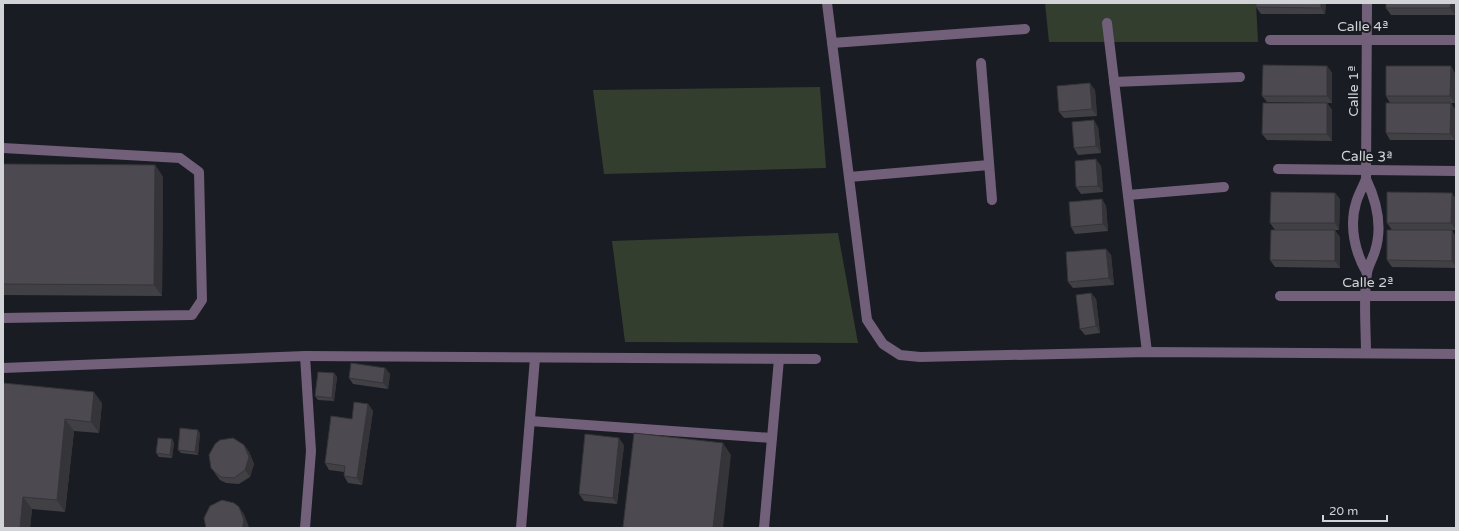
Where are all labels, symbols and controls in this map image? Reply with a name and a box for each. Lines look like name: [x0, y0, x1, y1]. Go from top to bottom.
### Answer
street label: Calle 4ª: [1337, 18, 1389, 35]
street label: Calle 1ª: [1345, 65, 1362, 117]
street label: Calle 3ª: [1341, 148, 1393, 165]
street label: Calle 2ª: [1342, 274, 1394, 291]
scale bar: [1323, 497, 1387, 523]
text: 20 m: [1329, 504, 1358, 518]

